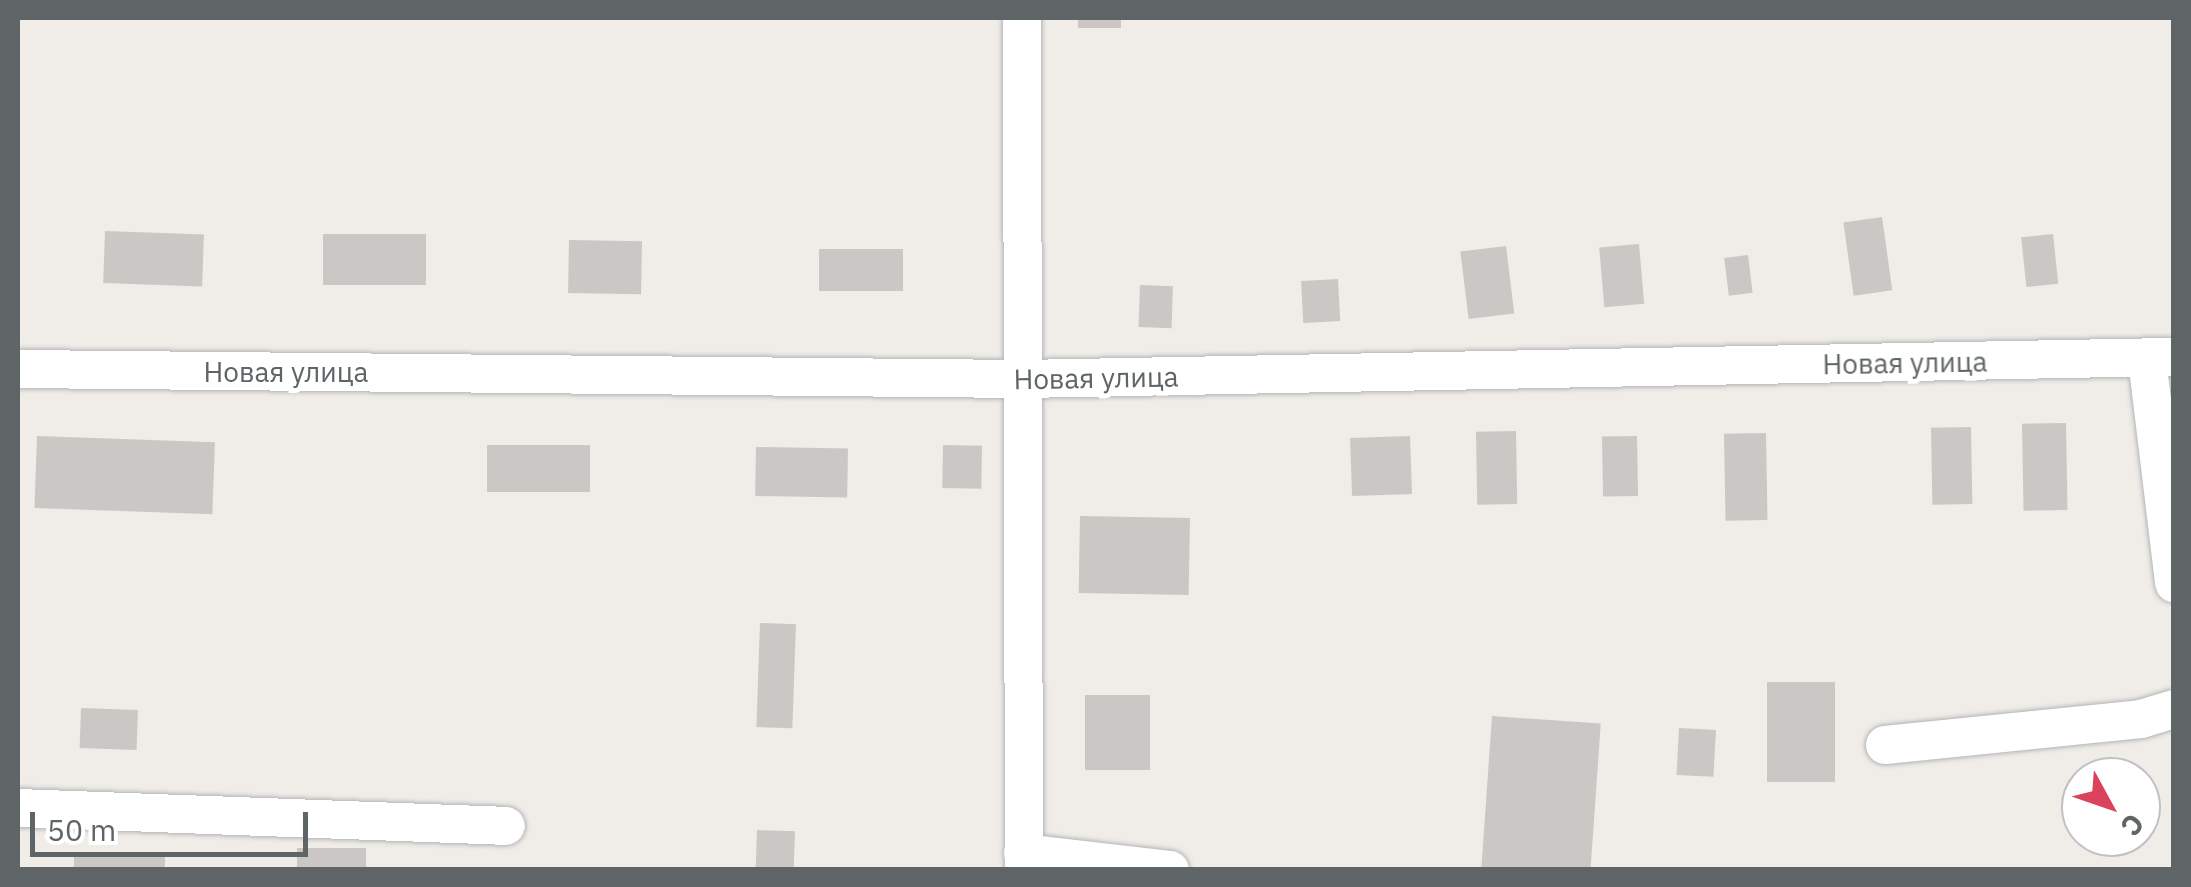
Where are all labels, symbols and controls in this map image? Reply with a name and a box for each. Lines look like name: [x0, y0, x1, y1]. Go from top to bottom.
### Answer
street label: Новая улица: [1822, 345, 1988, 381]
street label: Новая улица: [203, 355, 369, 389]
street label: Новая улица: [1013, 360, 1179, 396]
north arrow: [2061, 757, 2161, 857]
scale bar: [35, 792, 312, 854]
text: С: [2113, 806, 2153, 844]
text: 50 m: [47, 810, 116, 849]

